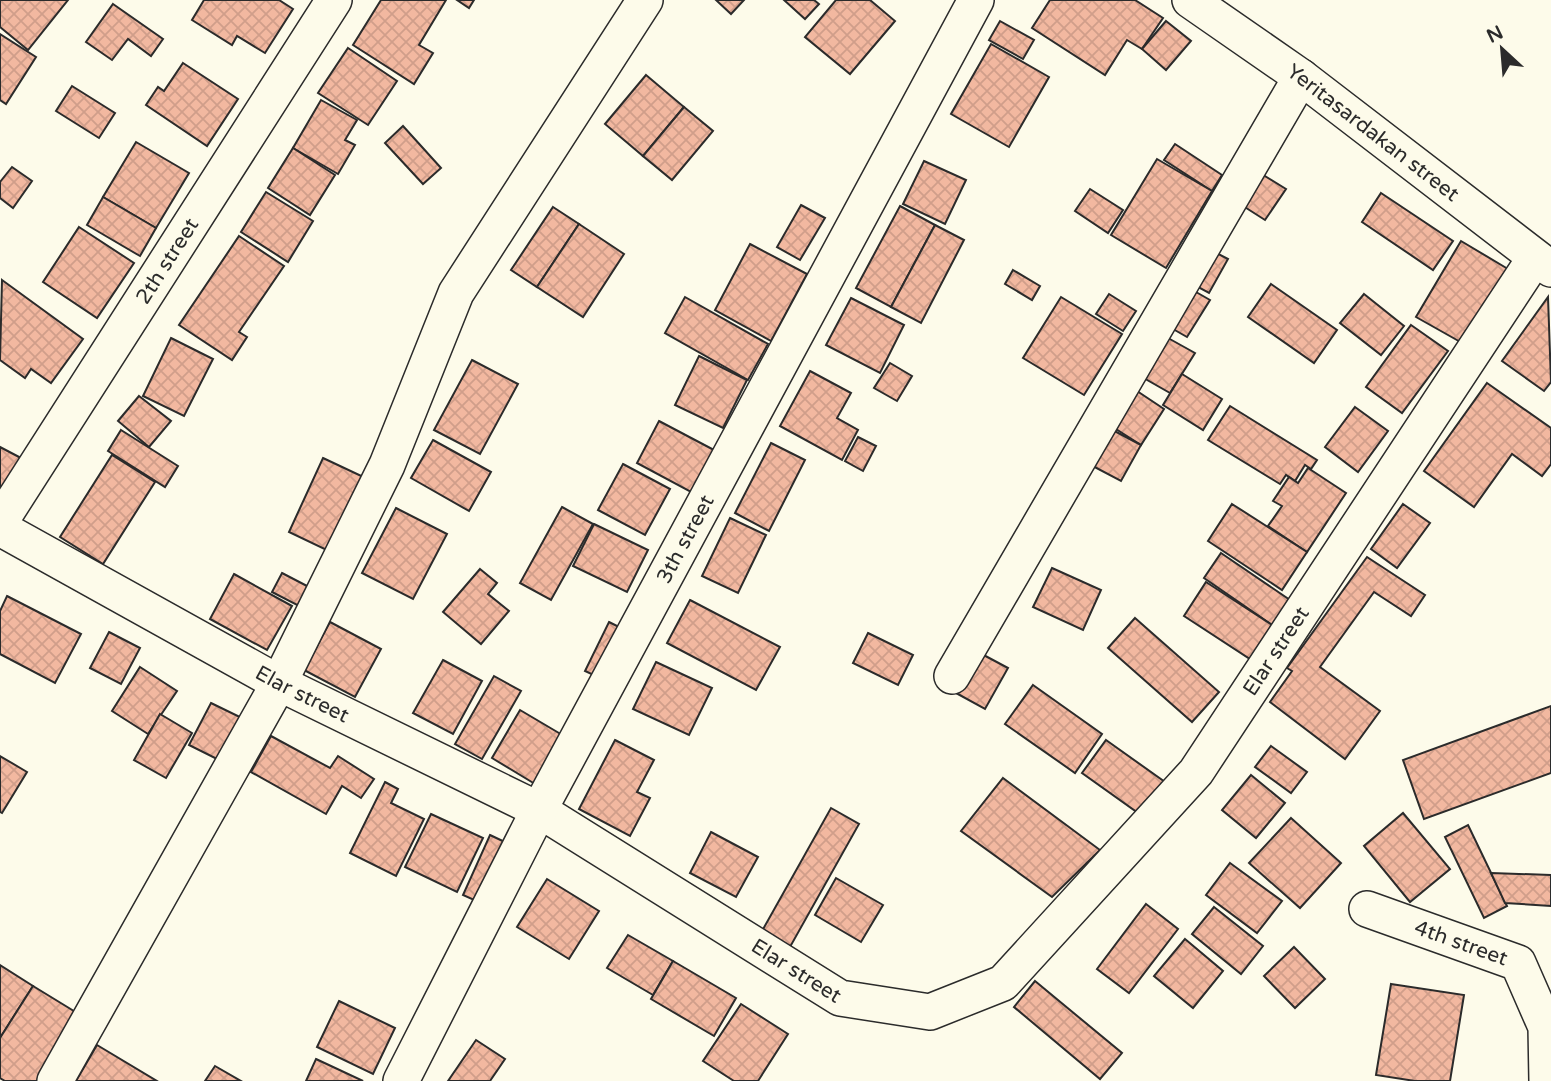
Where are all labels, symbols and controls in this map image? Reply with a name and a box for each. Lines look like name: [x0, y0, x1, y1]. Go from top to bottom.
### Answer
north arrow: [1467, 14, 1537, 84]
text: N: [1483, 21, 1507, 48]
street label: Yeritasardakan street: [1282, 59, 1464, 207]
street label: 2th street: [131, 214, 204, 309]
street label: 3th street: [652, 491, 720, 588]
street label: Elar street: [1238, 602, 1315, 700]
street label: Elar street: [251, 660, 353, 728]
street label: 4th street: [1411, 915, 1511, 971]
street label: Elar street: [746, 934, 846, 1009]

